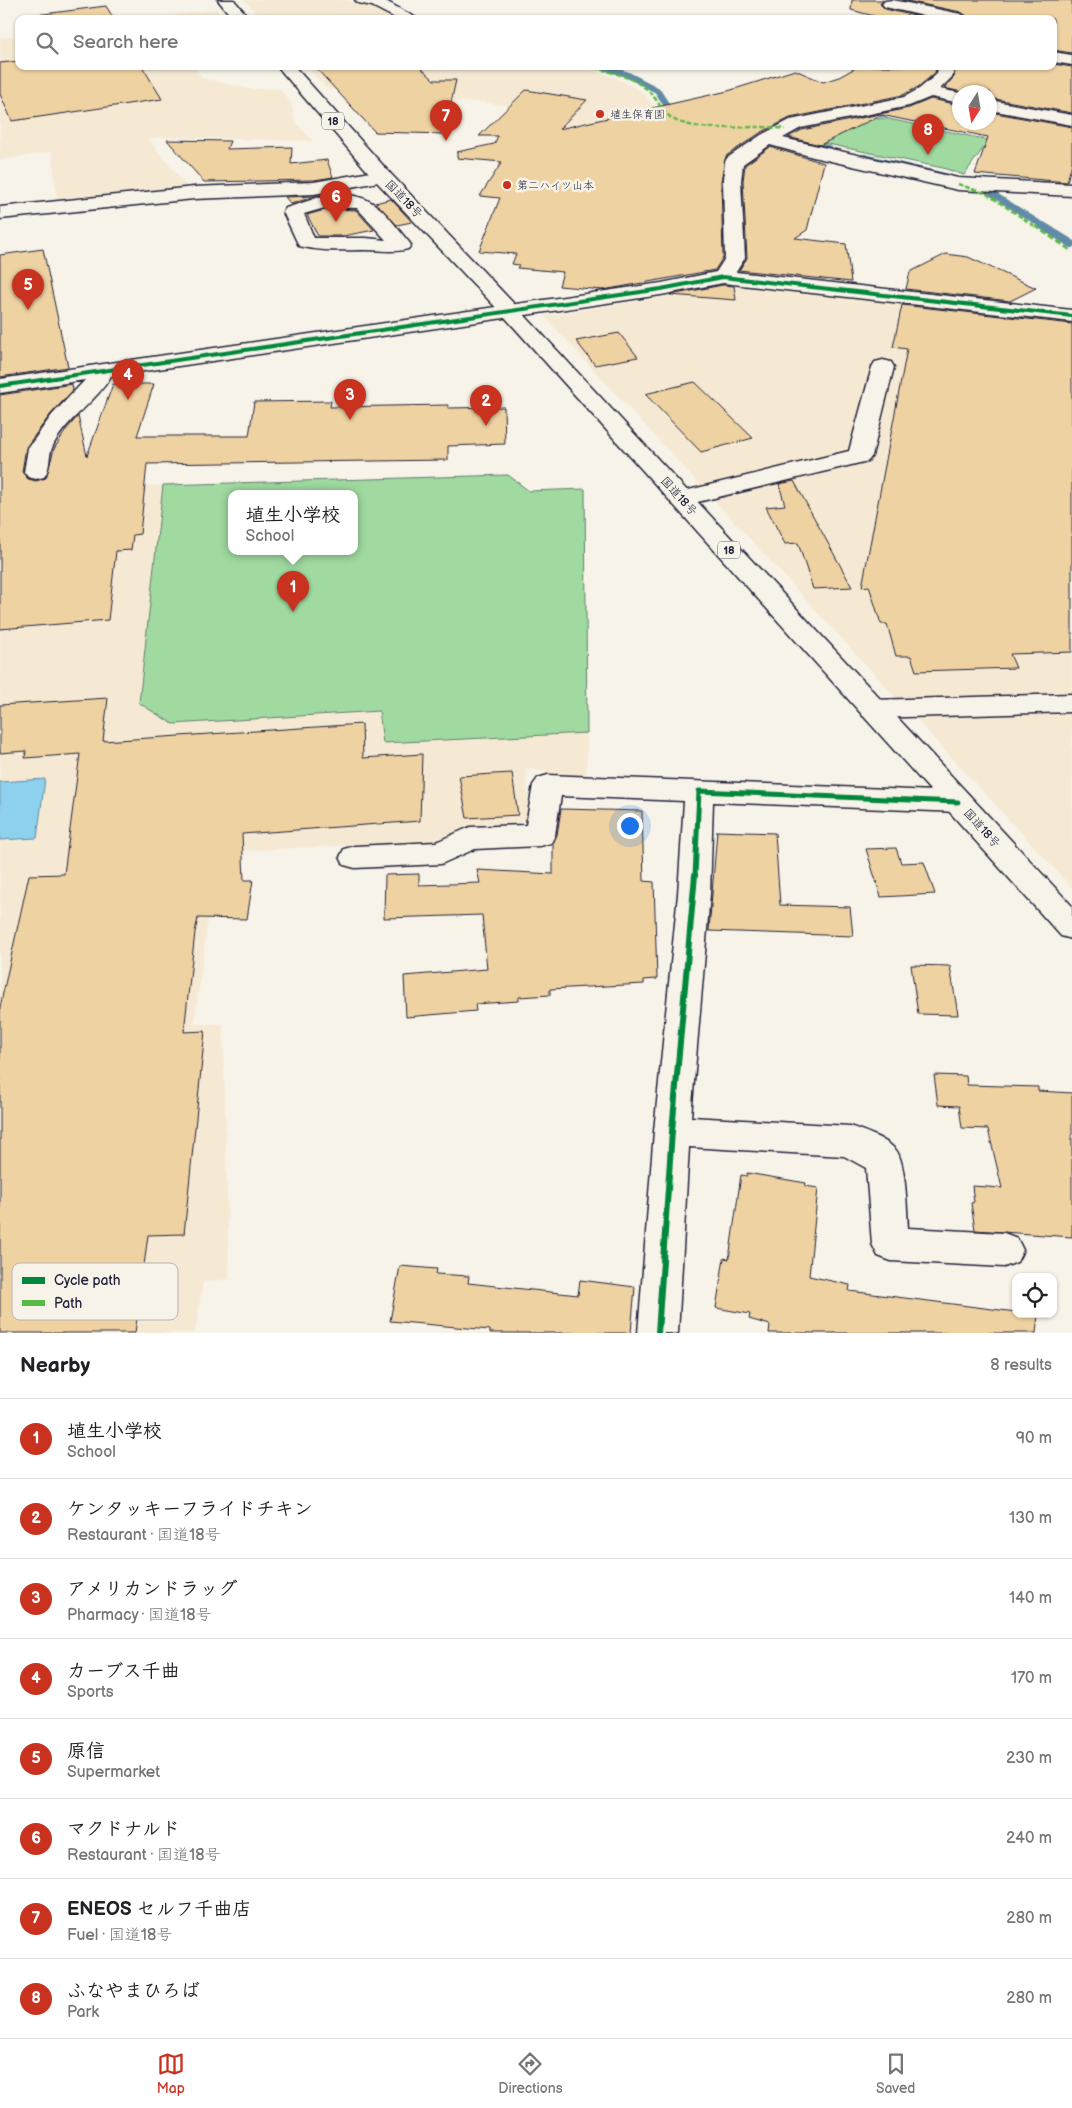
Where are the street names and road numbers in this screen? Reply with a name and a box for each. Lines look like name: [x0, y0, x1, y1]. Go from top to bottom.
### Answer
road number: 18: [322, 112, 344, 130]
street label: 国道18号: [382, 177, 426, 222]
street label: 国道18号: [657, 474, 700, 519]
road number: 18: [718, 542, 740, 558]
street label: 国道18号: [960, 806, 1003, 851]

